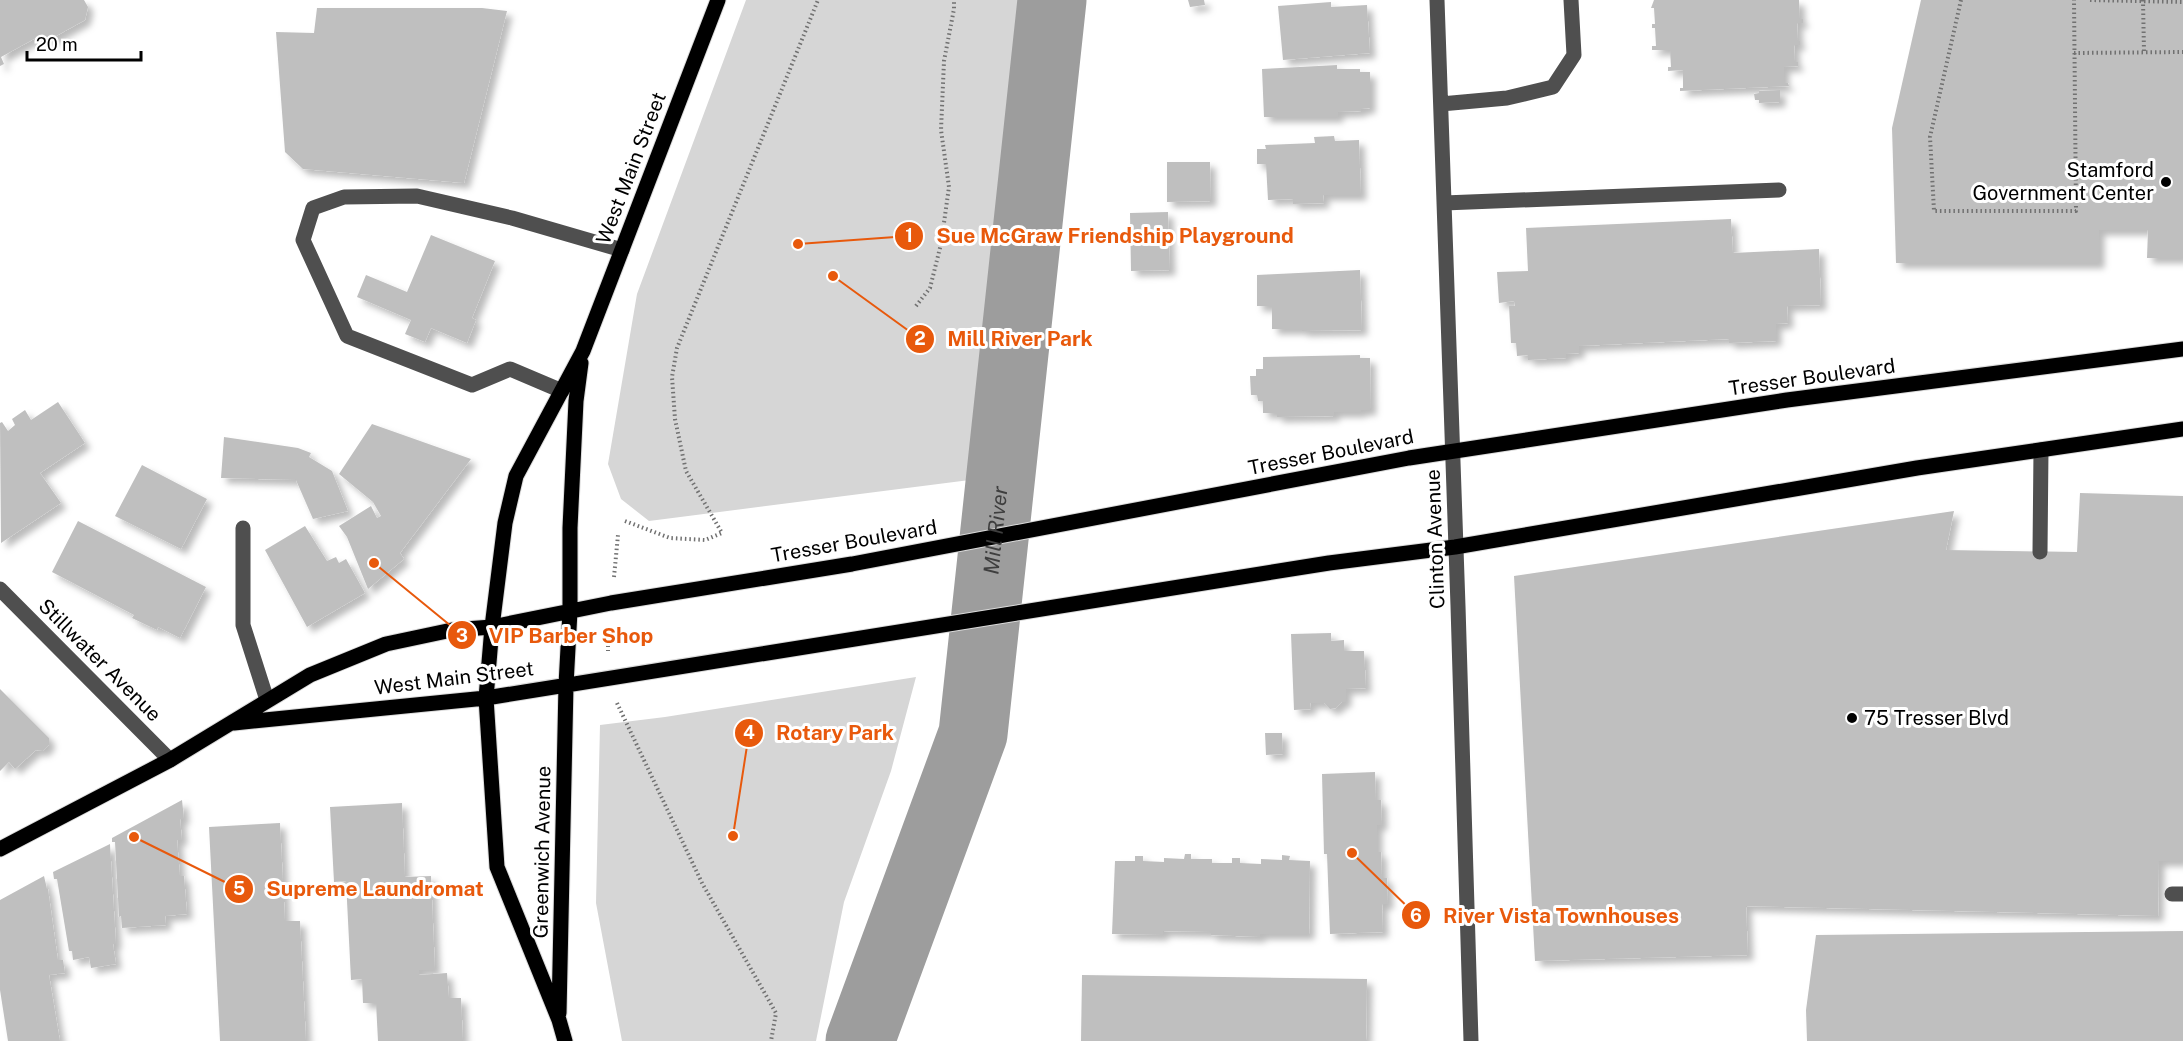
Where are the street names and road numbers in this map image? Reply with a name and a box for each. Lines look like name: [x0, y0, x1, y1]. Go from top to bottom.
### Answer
street label: West Main Street: [591, 89, 671, 247]
street label: Tresser Boulevard: [1727, 353, 1897, 401]
street label: Tresser Boulevard: [1246, 424, 1416, 480]
street label: Clinton Avenue: [1421, 469, 1449, 609]
street label: Tresser Boulevard: [769, 515, 939, 567]
street label: Stillwater Avenue: [34, 594, 166, 726]
street label: West Main Street: [373, 656, 535, 700]
street label: Greenwich Avenue: [528, 766, 556, 938]

